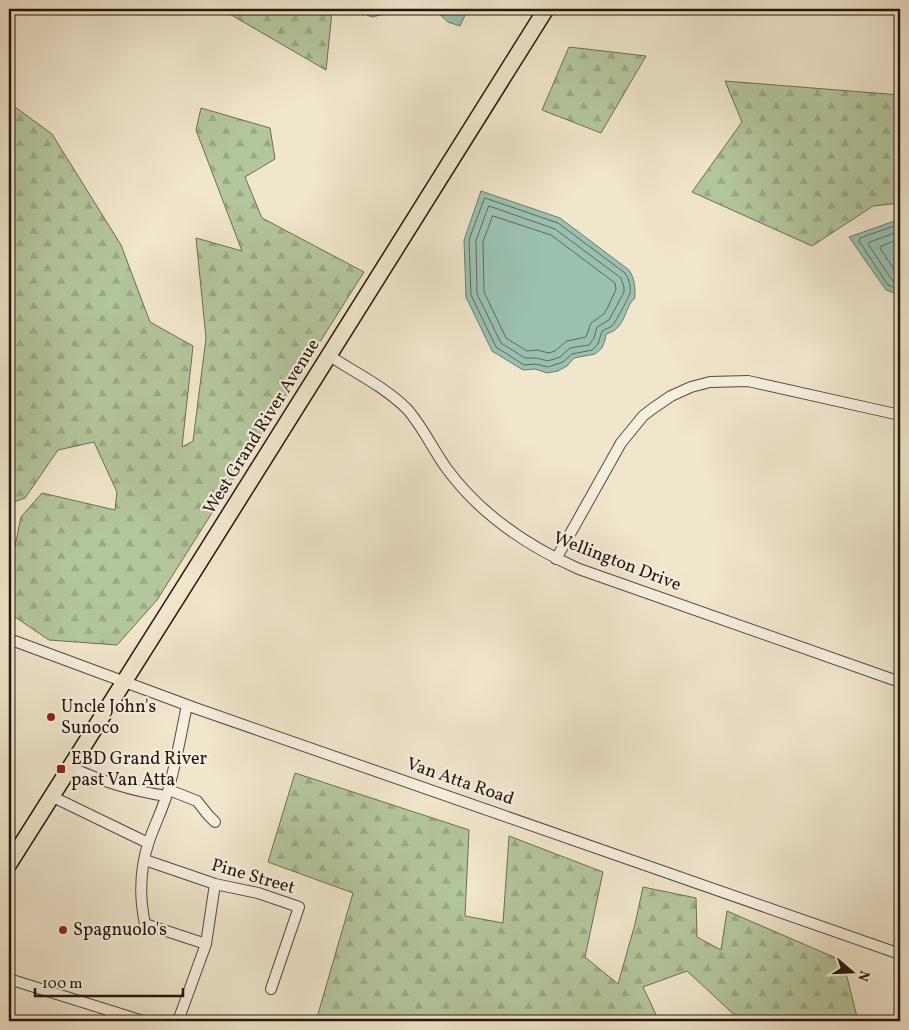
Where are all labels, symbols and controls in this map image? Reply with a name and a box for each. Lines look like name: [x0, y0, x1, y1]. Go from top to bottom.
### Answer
street label: West Grand River Avenue: [198, 334, 326, 520]
street label: Wellington Drive: [549, 526, 685, 598]
place label: Uncle John's Sunoco: [61, 695, 156, 741]
marker: Uncle John's Sunoco: [45, 711, 57, 723]
place label: EBD Grand River past Van Atta: [71, 747, 208, 793]
street label: Van Atta Road: [403, 752, 517, 812]
marker: EBD Grand River past Van Atta: [55, 763, 67, 775]
street label: Pine Street: [208, 853, 298, 901]
place label: Spagnuolo's: [73, 918, 167, 943]
marker: Spagnuolo's: [57, 924, 69, 936]
north arrow: [826, 948, 876, 998]
scale bar: [35, 965, 182, 997]
text: N: [852, 968, 874, 984]
text: 100 m: [42, 974, 82, 995]

